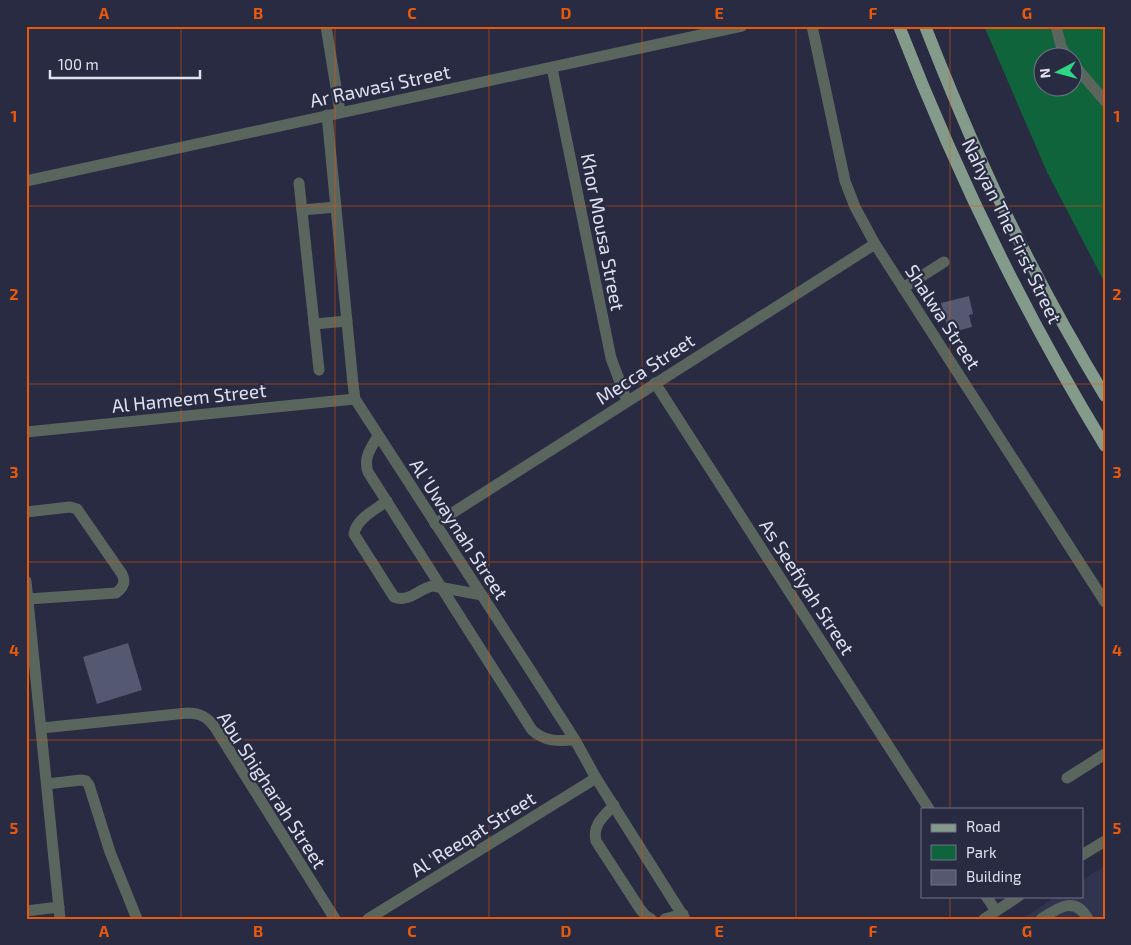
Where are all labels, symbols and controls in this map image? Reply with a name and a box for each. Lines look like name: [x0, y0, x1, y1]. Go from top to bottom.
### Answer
text: A: [99, 3, 110, 22]
text: B: [253, 3, 263, 22]
text: C: [407, 3, 417, 22]
text: D: [561, 3, 572, 22]
text: E: [714, 3, 724, 22]
text: F: [869, 3, 878, 22]
text: G: [1022, 3, 1032, 22]
scale bar: [50, 48, 200, 80]
north arrow: [1034, 48, 1084, 98]
text: 100 m: [58, 55, 99, 73]
street label: Ar Rawasi Street: [308, 59, 452, 112]
text: N: [1036, 67, 1054, 79]
text: 1: [11, 106, 17, 125]
text: 1: [1114, 106, 1120, 125]
street label: Nahyan The First Street: [958, 134, 1067, 327]
street label: Khor Mousa Street: [577, 151, 630, 313]
street label: Shalwa Street: [901, 260, 986, 374]
text: 2: [9, 284, 19, 303]
text: 2: [1112, 284, 1122, 303]
street label: Mecca Street: [591, 328, 698, 409]
street label: Al Hameem Street: [111, 378, 267, 417]
street label: Al 'Uwaynah Street: [405, 454, 514, 603]
text: 3: [9, 462, 19, 481]
text: 3: [1112, 462, 1122, 481]
street label: As Seefiyah Street: [755, 515, 860, 659]
text: 4: [9, 640, 19, 659]
text: 4: [1112, 640, 1122, 659]
street label: Abu Shigharah Street: [213, 707, 332, 872]
street label: Al 'Reeqat Street: [406, 786, 539, 881]
legend: [921, 808, 1084, 898]
text: Road: [966, 817, 1001, 835]
text: 5: [10, 818, 19, 837]
text: 5: [1113, 818, 1122, 837]
text: Park: [966, 843, 997, 861]
text: Building: [966, 867, 1022, 885]
text: A: [99, 921, 110, 940]
text: B: [253, 921, 263, 940]
text: C: [407, 921, 417, 940]
text: D: [561, 921, 572, 940]
text: E: [714, 921, 724, 940]
text: F: [869, 921, 878, 940]
text: G: [1022, 921, 1032, 940]

